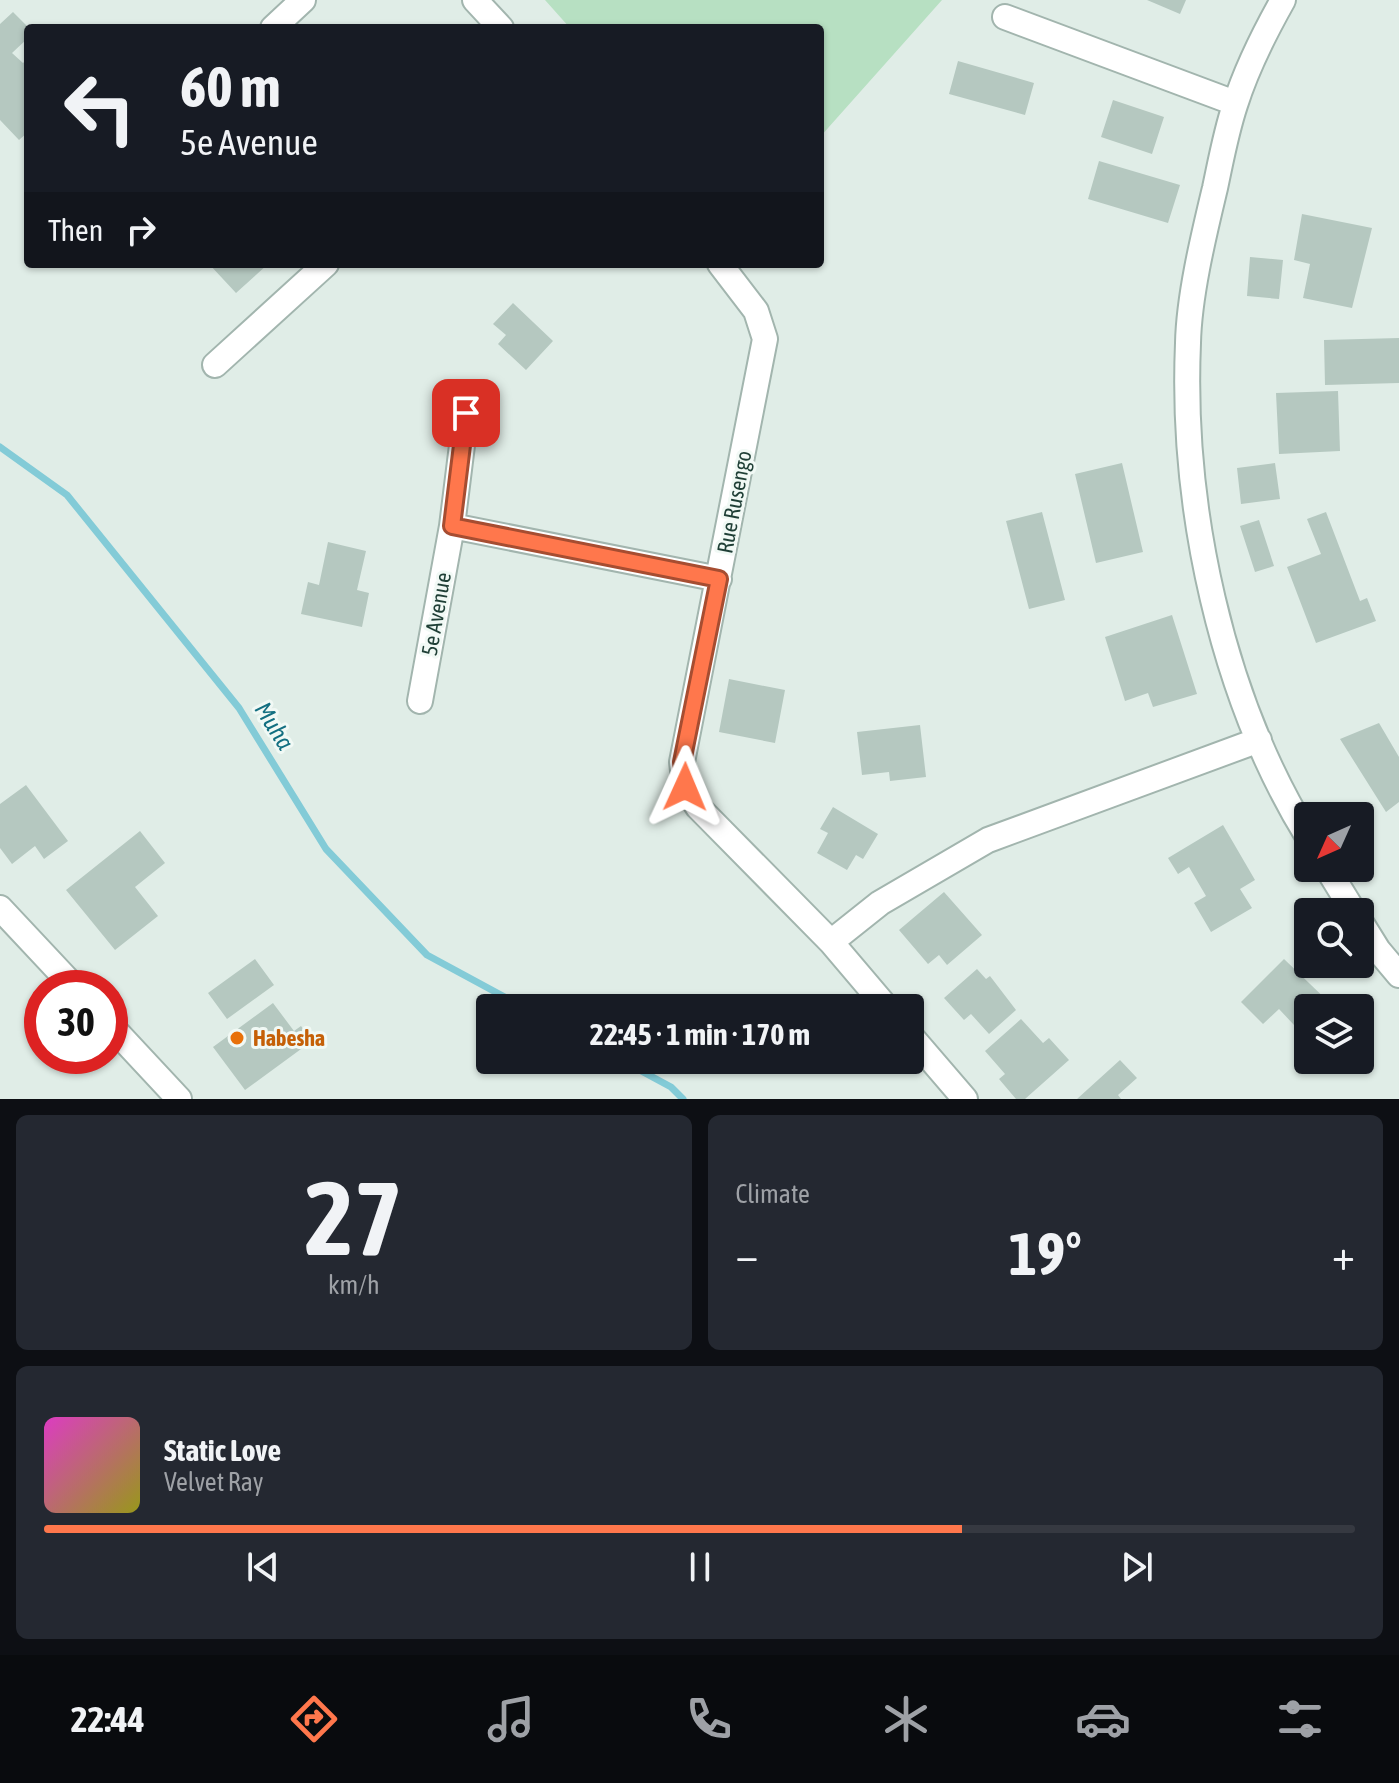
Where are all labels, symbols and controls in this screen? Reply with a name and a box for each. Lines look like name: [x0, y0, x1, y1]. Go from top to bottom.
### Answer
text: 60 m: [180, 55, 281, 119]
icon: left: [48, 56, 152, 160]
text: 5e Avenue: [180, 121, 318, 163]
icon: right: [119, 208, 163, 252]
text: Then: [48, 213, 103, 247]
pin: [432, 379, 500, 447]
icon: arrive: [444, 391, 488, 435]
street label: Rue Rusengo: [711, 448, 757, 556]
street label: 5e Avenue: [416, 570, 456, 658]
water label: Muha: [250, 697, 299, 754]
position arrow: [643, 745, 727, 829]
north arrow: [1294, 802, 1374, 882]
map controls: [1294, 802, 1374, 1074]
button: search: [1294, 898, 1374, 978]
speed limit sign: 30: [24, 970, 128, 1074]
button: layers: [1294, 994, 1374, 1074]
text: 22:45 · 1 min · 170 m: [590, 1017, 810, 1051]
place label: Habesha: [253, 1025, 325, 1051]
marker: Habesha: [228, 1029, 246, 1047]
text: 27: [305, 1158, 403, 1277]
text: Climate: [736, 1179, 810, 1209]
text: 19°: [1009, 1219, 1082, 1288]
text: −: [736, 1229, 758, 1279]
text: +: [1332, 1229, 1355, 1279]
text: km/h: [328, 1270, 380, 1300]
text: Static Love: [164, 1433, 281, 1467]
text: Velvet Ray: [164, 1467, 264, 1497]
icon: previous: [241, 1545, 285, 1589]
icon: pause: [678, 1545, 722, 1589]
icon: next: [1115, 1545, 1159, 1589]
icon: directions: [286, 1691, 342, 1747]
icon: music: [483, 1691, 539, 1747]
icon: phone: [681, 1691, 737, 1747]
icon: climate: [878, 1691, 934, 1747]
icon: car: [1075, 1691, 1131, 1747]
icon: filters: [1272, 1691, 1328, 1747]
text: 22:44: [71, 1698, 145, 1740]

